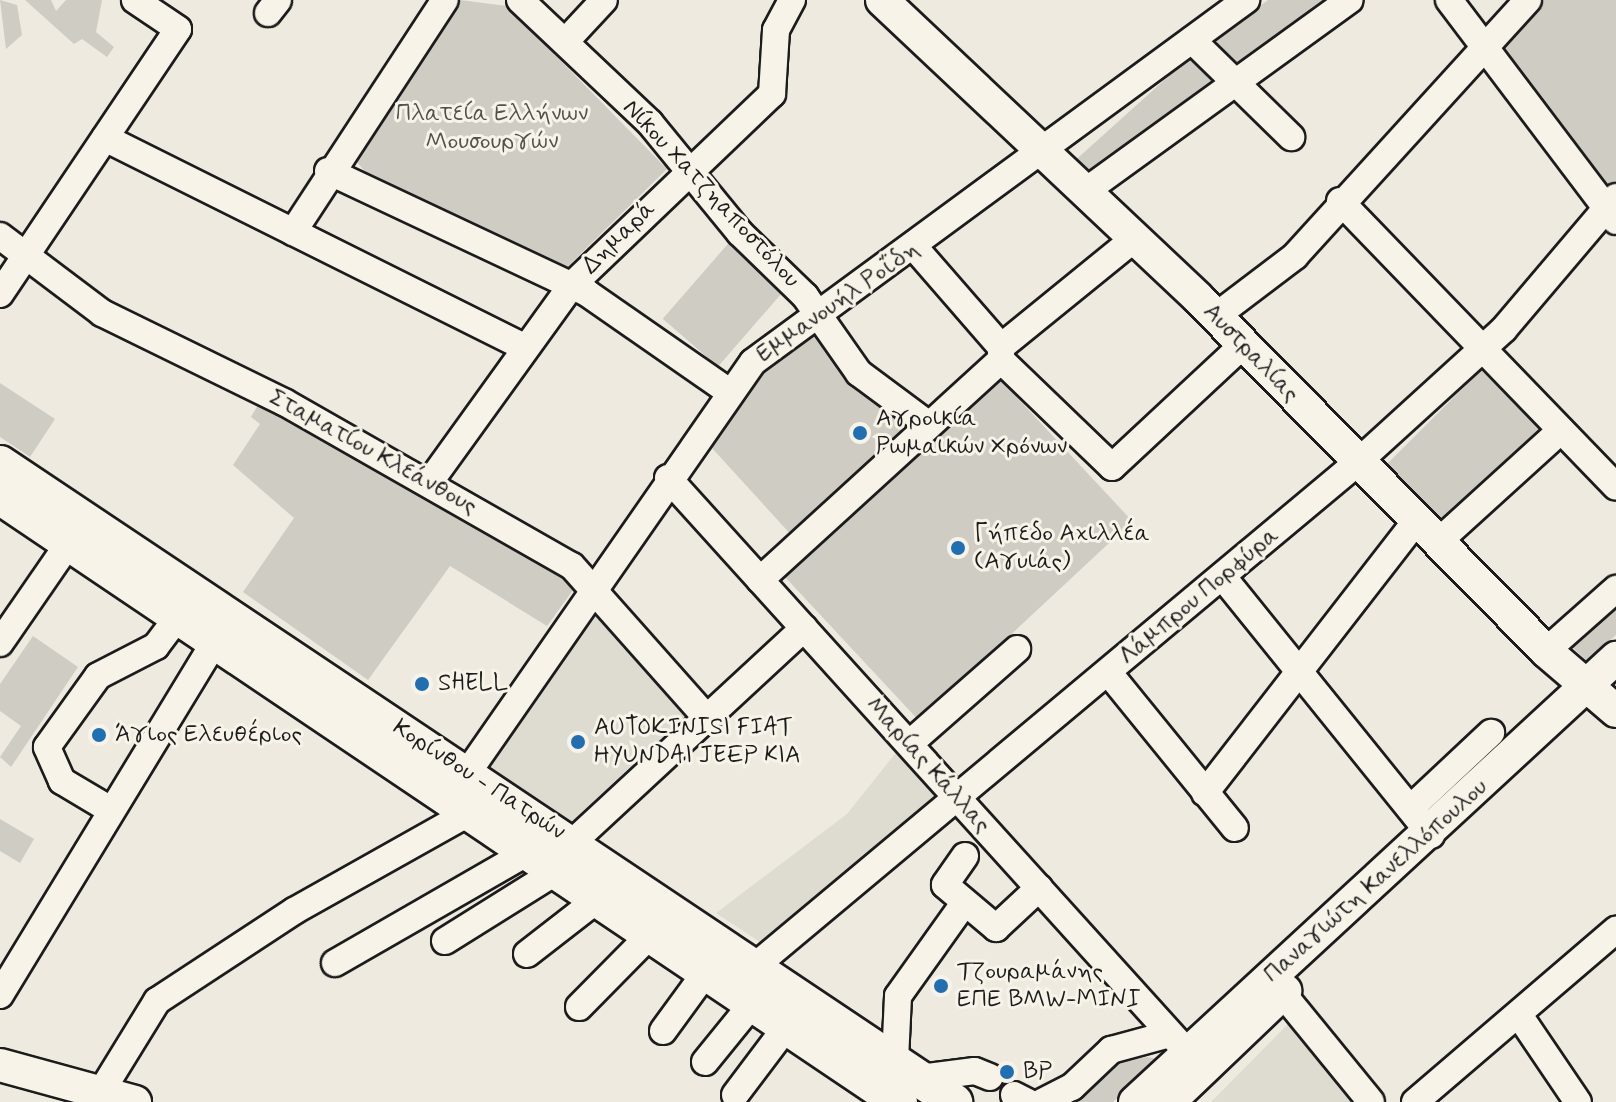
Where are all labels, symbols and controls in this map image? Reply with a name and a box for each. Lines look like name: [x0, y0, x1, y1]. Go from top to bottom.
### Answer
street label: Νίκου Χατζηαποστόλου: [616, 94, 806, 294]
park label: Πλατεία Ελλήνων Μουσουργών: [396, 100, 588, 156]
street label: Δημαρά: [576, 195, 662, 281]
street label: Εμμανουήλ Ροΐδη: [751, 235, 925, 369]
street label: Αυστραλίας: [1197, 298, 1305, 408]
street label: Σταματίου Κλεάνθους: [264, 383, 482, 521]
place label: Αγροικία Ρωμαικών Χρόνων: [876, 405, 1067, 461]
marker: Αγροικία Ρωμαικών Χρόνων: [851, 424, 869, 442]
place label: Γήπεδο Αχιλλέα (Αγυιάς): [974, 520, 1150, 576]
street label: Λάμπρου Πορφύρα: [1113, 521, 1285, 671]
marker: Γήπεδο Αχιλλέα (Αγυιάς): [949, 539, 967, 557]
place label: SHELL: [438, 670, 508, 698]
marker: SHELL: [413, 675, 431, 693]
street label: Μαρίας Κάλλας: [859, 691, 997, 839]
street label: Κορίνθου - Πατρών: [387, 713, 571, 847]
place label: AUTOKINISI FIAT HYUNDAI JEEP KIA: [594, 714, 809, 770]
place label: Άγιος Ελευθέριος: [115, 721, 302, 749]
marker: Άγιος Ελευθέριος: [90, 726, 108, 744]
marker: AUTOKINISI FIAT HYUNDAI JEEP KIA: [569, 733, 587, 751]
street label: Παναγιώτη Κανελλόπουλου: [1258, 773, 1494, 989]
place label: Τζουραμάνης ΕΠΕ BMW-MINI: [957, 958, 1141, 1014]
marker: Τζουραμάνης ΕΠΕ BMW-MINI: [932, 977, 950, 995]
place label: BP: [1023, 1058, 1052, 1086]
marker: BP: [998, 1063, 1016, 1081]

